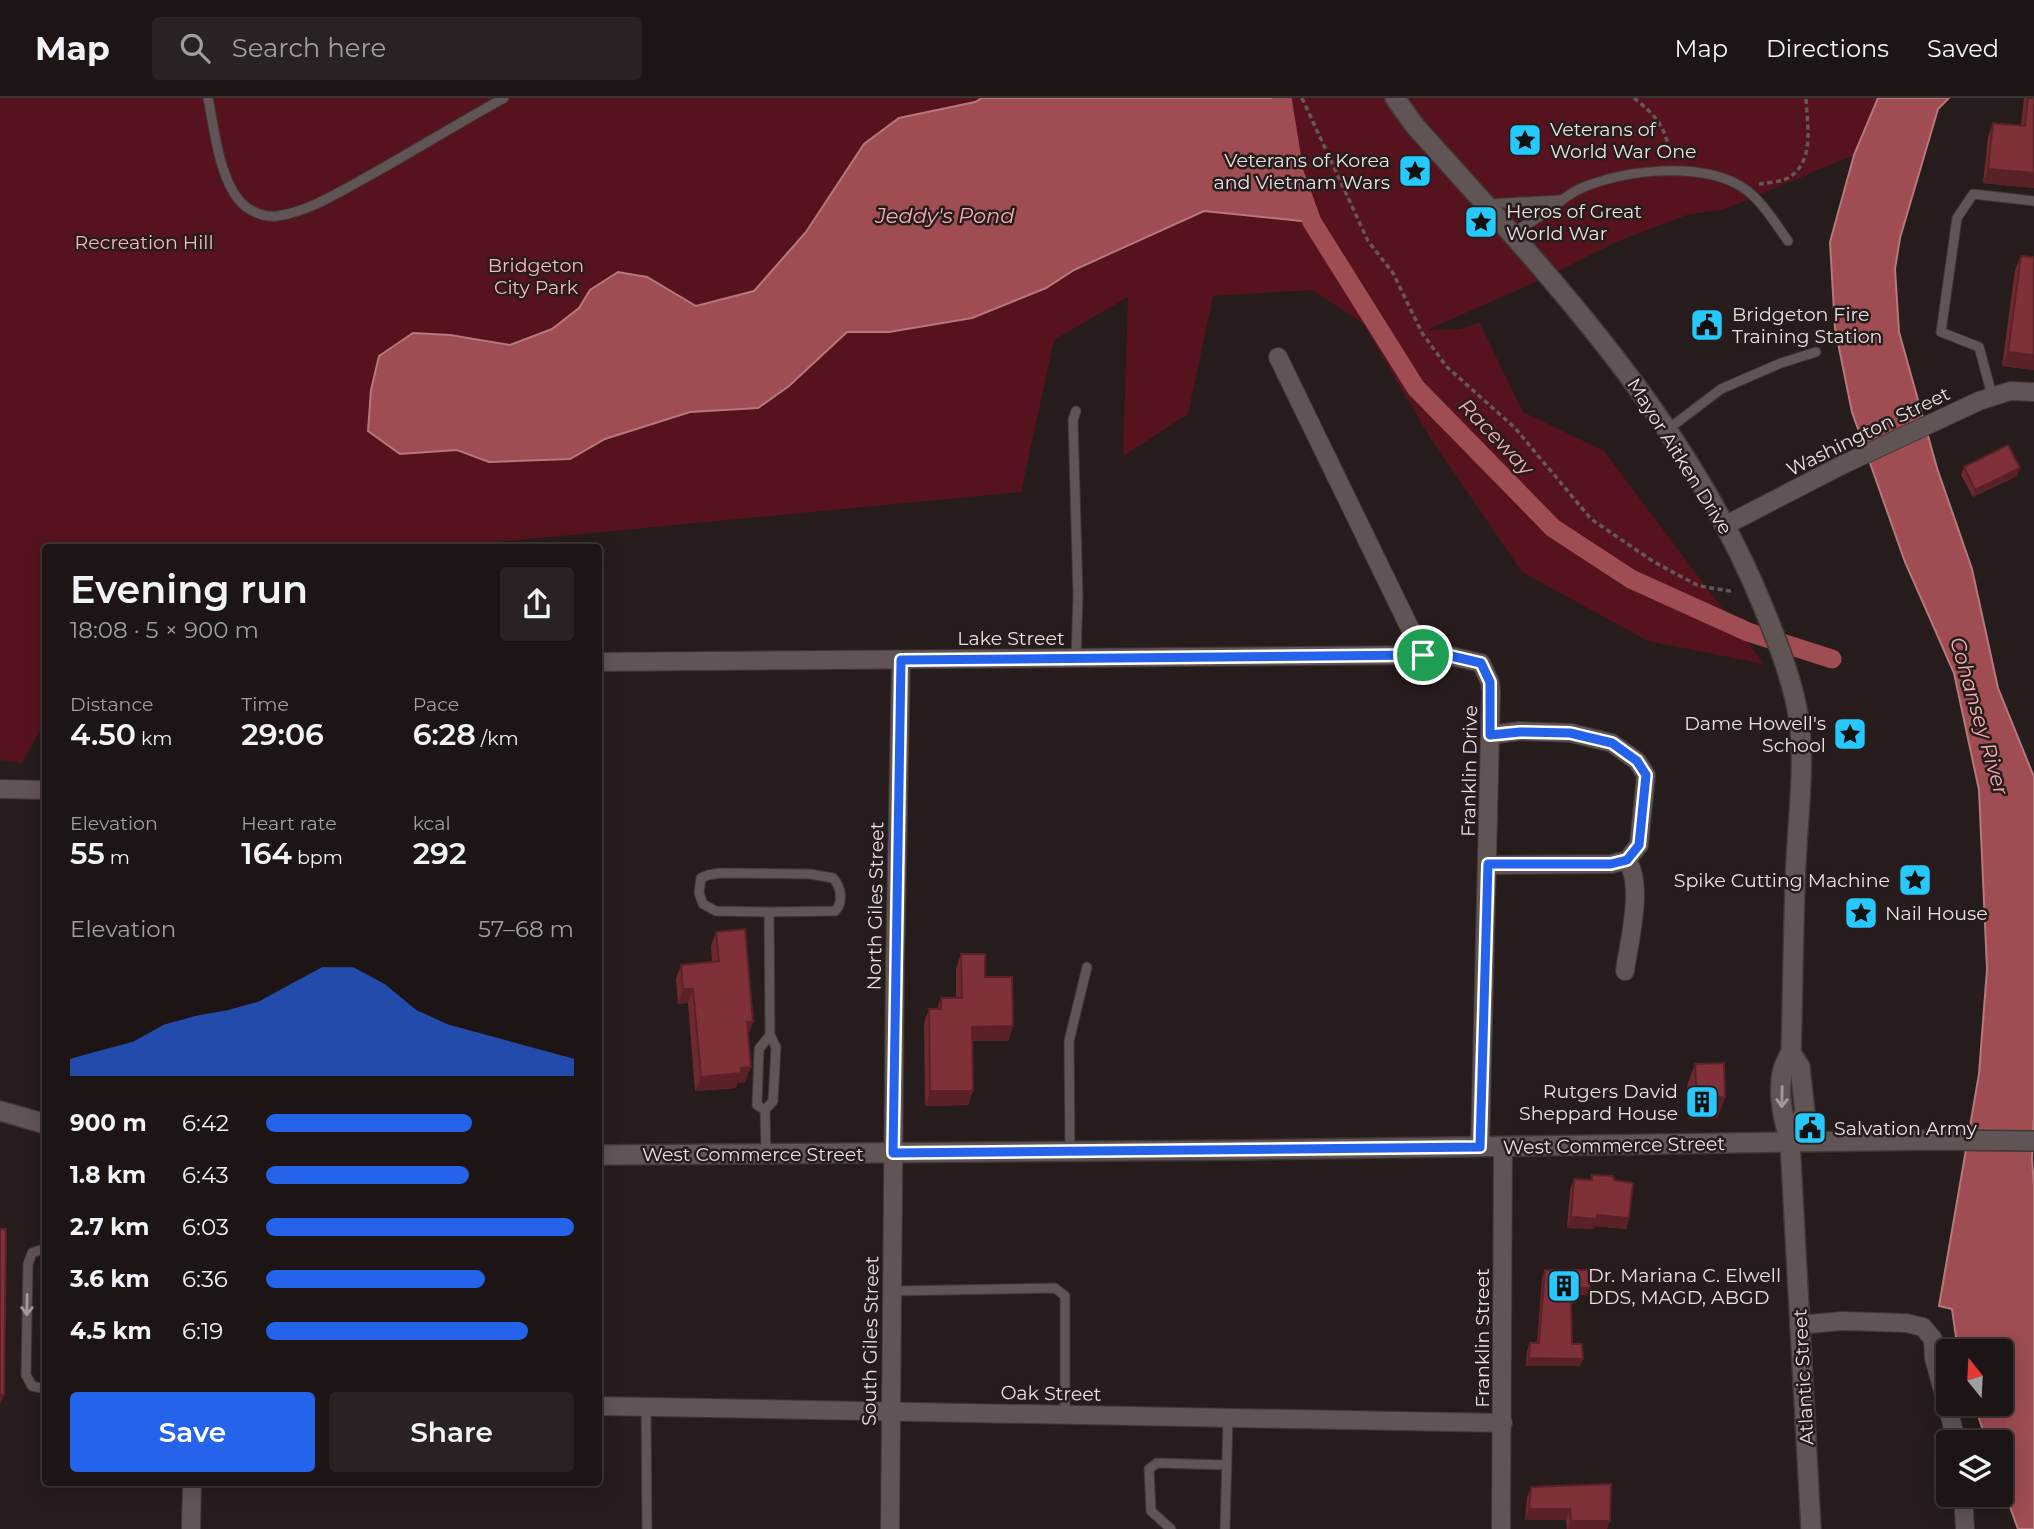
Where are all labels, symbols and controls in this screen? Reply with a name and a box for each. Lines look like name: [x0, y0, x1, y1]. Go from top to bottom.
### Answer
search box: [152, 17, 642, 80]
text: Map: [35, 28, 110, 68]
icon: search: [176, 29, 214, 67]
text: Search here: [232, 32, 386, 64]
text: Map: [1675, 34, 1728, 63]
text: Directions: [1766, 34, 1889, 63]
text: Saved: [1927, 34, 1999, 63]
place label: Veterans of World War One: [1550, 118, 1697, 163]
place icon: Veterans of World War One: [1506, 121, 1544, 159]
place label: Veterans of Korea and Vietnam Wars: [1214, 149, 1390, 194]
place icon: Veterans of Korea and Vietnam Wars: [1396, 152, 1434, 190]
place label: Heros of Great World War: [1506, 200, 1642, 245]
water label: Jeddy's Pond: [874, 203, 1015, 228]
place icon: Heros of Great World War: [1462, 203, 1500, 241]
park label: Recreation Hill: [74, 231, 214, 254]
park label: Bridgeton City Park: [488, 254, 584, 299]
place label: Bridgeton Fire Training Station: [1732, 303, 1882, 348]
public building icon: Bridgeton Fire Training Station: [1688, 306, 1726, 344]
street label: Mayor Aitken Drive: [1622, 374, 1737, 539]
street label: Washington Street: [1783, 382, 1954, 481]
water label: Raceway: [1454, 393, 1540, 481]
text: Evening run: [70, 566, 308, 613]
button: share: [500, 567, 574, 641]
text: 18:08 · 5 × 900 m: [70, 616, 259, 644]
pin: [1393, 625, 1453, 685]
street label: Lake Street: [957, 627, 1065, 650]
water label: Cohansey River: [1945, 634, 2014, 798]
icon: arrive: [1404, 636, 1442, 674]
text: Distance: [70, 693, 153, 716]
text: Time: [241, 693, 289, 716]
text: Pace: [413, 693, 459, 716]
street label: Franklin Drive: [1457, 705, 1482, 837]
place label: Dame Howell's School: [1684, 712, 1826, 757]
place icon: Dame Howell's School: [1831, 715, 1869, 753]
text: 4.50: [70, 716, 136, 753]
text: 29:06: [241, 716, 324, 753]
text: 6:28: [413, 716, 476, 753]
text: km: [136, 727, 172, 750]
text: /km: [476, 727, 519, 750]
text: Elevation: [70, 812, 158, 835]
text: Heart rate: [241, 812, 337, 835]
text: kcal: [413, 812, 451, 835]
street label: North Giles Street: [863, 821, 888, 991]
text: 55: [70, 835, 105, 872]
text: 164: [241, 835, 292, 872]
text: 292: [413, 835, 466, 872]
text: m: [105, 846, 130, 869]
text: bpm: [292, 846, 343, 869]
place icon: Spike Cutting Machine: [1896, 861, 1934, 899]
place label: Spike Cutting Machine: [1674, 869, 1890, 892]
place icon: Nail House: [1842, 894, 1880, 932]
place label: Nail House: [1885, 902, 1988, 925]
text: Elevation: [70, 915, 176, 943]
text: 57–68 m: [478, 915, 574, 943]
place label: Rutgers David Sheppard House: [1519, 1080, 1678, 1125]
building icon: Rutgers David Sheppard House: [1683, 1083, 1721, 1121]
one-way arrow: [1775, 1085, 1789, 1108]
text: 900 m: [70, 1109, 147, 1137]
text: 6:42: [182, 1109, 229, 1137]
public building icon: Salvation Army: [1791, 1109, 1829, 1147]
place label: Salvation Army: [1834, 1117, 1978, 1140]
street label: West Commerce Street: [1503, 1132, 1725, 1159]
street label: West Commerce Street: [642, 1143, 864, 1166]
text: 1.8 km: [70, 1161, 146, 1189]
text: 6:43: [182, 1161, 229, 1189]
text: 2.7 km: [70, 1213, 149, 1241]
text: 6:03: [182, 1213, 229, 1241]
street label: South Giles Street: [858, 1256, 883, 1426]
place label: Dr. Mariana C. Elwell DDS, MAGD, ABGD: [1588, 1264, 1781, 1309]
text: 3.6 km: [70, 1265, 150, 1293]
text: 6:36: [182, 1265, 228, 1293]
building icon: Dr. Mariana C. Elwell DDS, MAGD, ABGD: [1545, 1267, 1583, 1305]
street label: Franklin Street: [1471, 1268, 1494, 1408]
one-way arrow: [20, 1293, 34, 1316]
street label: Atlantic Street: [1788, 1308, 1819, 1446]
text: 4.5 km: [70, 1317, 152, 1345]
text: 6:19: [182, 1317, 223, 1345]
north arrow: [1936, 1339, 2012, 1416]
map controls: [1936, 1339, 2013, 1507]
street label: Oak Street: [1000, 1381, 1102, 1406]
button: Save: [70, 1392, 315, 1472]
button: Share: [329, 1392, 574, 1472]
button: layers: [1936, 1430, 2013, 1507]

